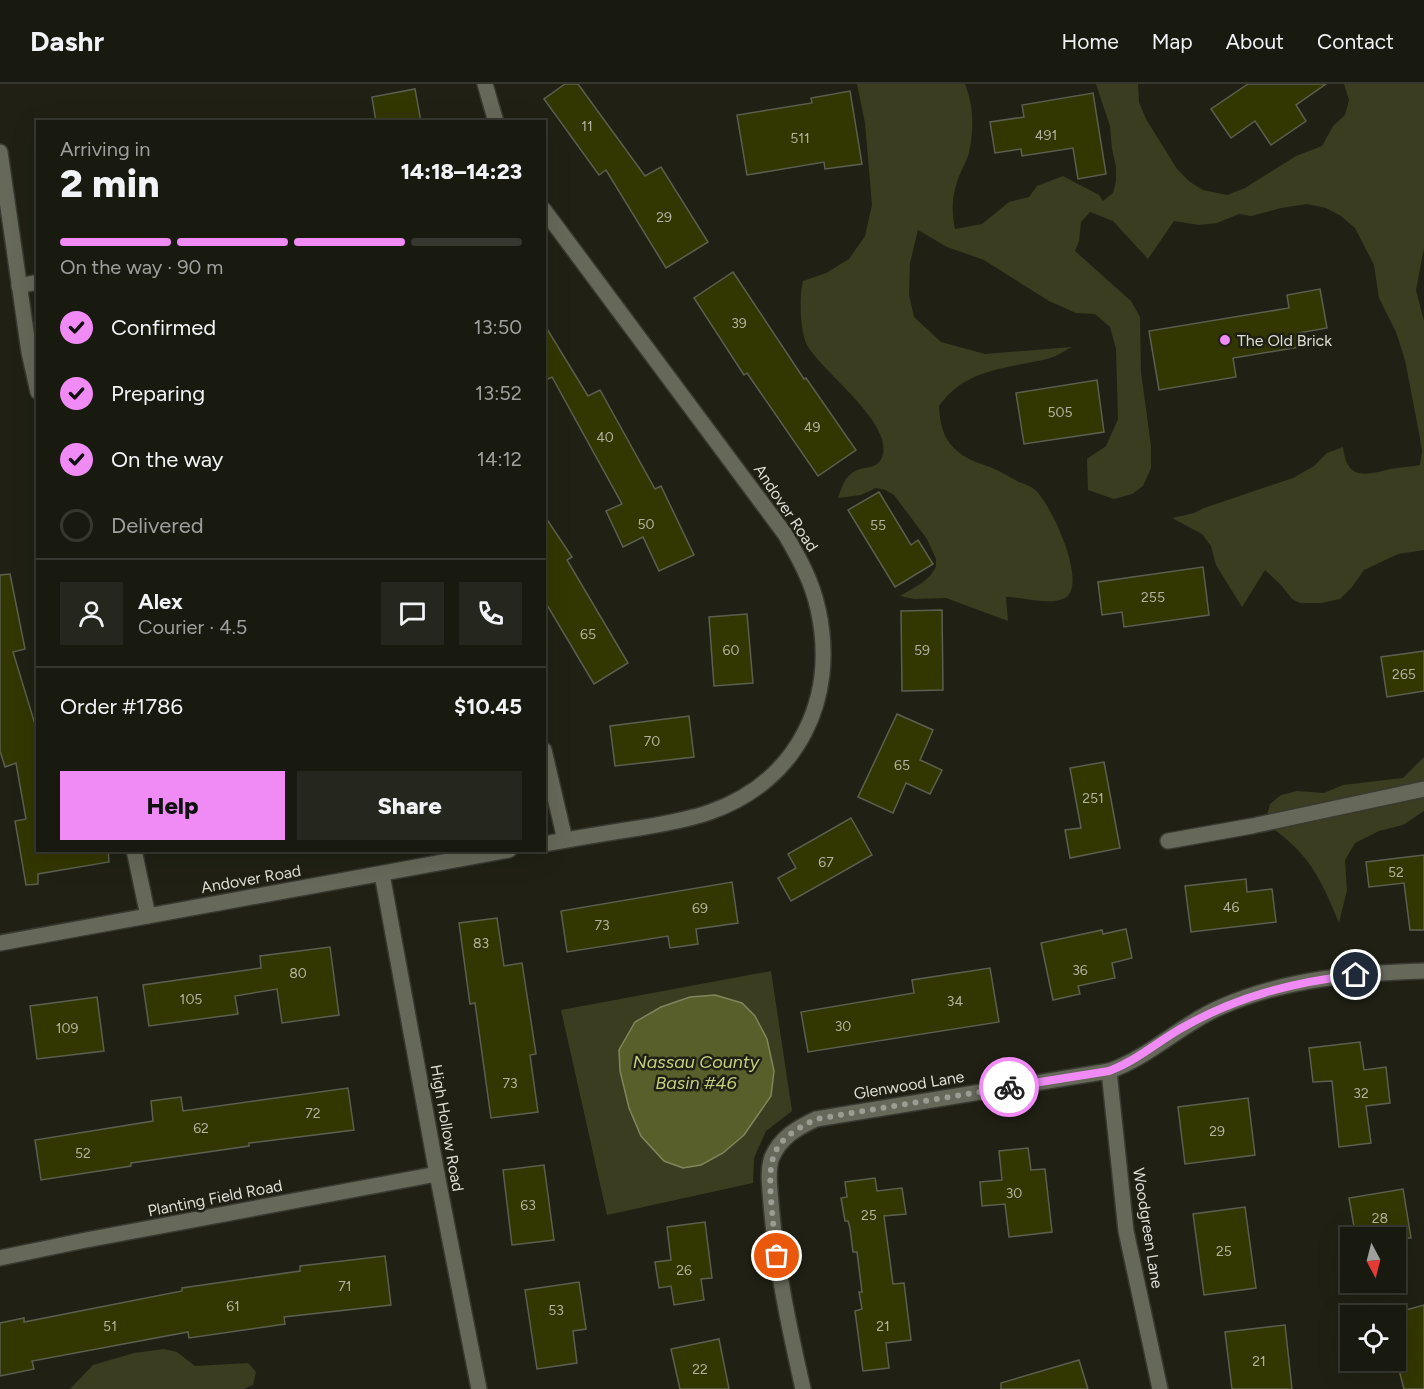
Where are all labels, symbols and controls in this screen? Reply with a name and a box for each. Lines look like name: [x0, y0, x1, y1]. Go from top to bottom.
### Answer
text: Dashr: [30, 24, 104, 58]
text: Home: [1062, 29, 1119, 54]
text: Map: [1152, 29, 1193, 54]
text: About: [1226, 29, 1284, 54]
text: Contact: [1317, 29, 1394, 54]
house number: 11: [581, 118, 593, 135]
house number: 491: [1035, 127, 1057, 144]
house number: 511: [790, 130, 810, 147]
text: Arriving in: [60, 137, 150, 161]
text: 14:18–14:23: [401, 158, 522, 185]
text: 2 min: [60, 160, 160, 207]
house number: 29: [656, 209, 672, 226]
text: On the way · 90 m: [60, 255, 223, 279]
icon: check: [60, 311, 93, 344]
text: Confirmed: [111, 314, 216, 341]
text: 13:50: [473, 315, 522, 339]
house number: 39: [731, 315, 747, 332]
place label: The Old Brick: [1237, 331, 1332, 350]
marker: The Old Brick: [1218, 333, 1232, 347]
icon: check: [60, 377, 93, 410]
text: Preparing: [111, 380, 205, 407]
text: 13:52: [475, 381, 522, 405]
house number: 505: [1047, 404, 1073, 421]
house number: 49: [804, 419, 820, 436]
house number: 40: [596, 429, 614, 446]
icon: check: [60, 443, 93, 476]
text: On the way: [111, 446, 223, 473]
text: 14:12: [477, 447, 522, 471]
street label: Andover Road: [750, 461, 822, 555]
text: Delivered: [111, 512, 204, 539]
house number: 50: [637, 516, 655, 533]
house number: 55: [870, 517, 886, 534]
button: person: [60, 582, 123, 645]
button: chat: [381, 582, 444, 645]
button: phone: [459, 582, 522, 645]
text: Alex: [138, 588, 183, 615]
house number: 255: [1141, 589, 1165, 606]
text: Courier · 4.5: [138, 615, 247, 639]
house number: 65: [580, 626, 596, 643]
house number: 60: [723, 642, 739, 659]
house number: 59: [914, 642, 930, 659]
house number: 265: [1392, 666, 1416, 683]
text: Order #1786: [60, 693, 183, 720]
text: $10.45: [454, 693, 522, 720]
house number: 70: [644, 733, 660, 750]
house number: 65: [894, 757, 910, 774]
button: Help: [60, 771, 285, 840]
button: Share: [297, 771, 522, 840]
house number: 251: [1082, 790, 1104, 807]
house number: 67: [818, 854, 834, 871]
street label: Andover Road: [199, 861, 303, 897]
house number: 52: [1388, 864, 1404, 881]
house number: 46: [1223, 899, 1239, 916]
house number: 69: [692, 900, 708, 917]
house number: 73: [594, 917, 610, 934]
house number: 83: [473, 935, 489, 952]
pin: [1330, 949, 1381, 1000]
icon: home: [1339, 958, 1372, 991]
house number: 36: [1072, 962, 1088, 979]
house number: 80: [289, 965, 307, 982]
house number: 105: [180, 991, 202, 1008]
house number: 34: [947, 993, 963, 1010]
house number: 30: [835, 1018, 851, 1035]
house number: 109: [56, 1020, 78, 1037]
water label: Nassau County Basin #46: [633, 1051, 761, 1094]
courier: [979, 1057, 1039, 1117]
street label: High Hollow Road: [426, 1063, 468, 1193]
street label: Glenwood Lane: [852, 1067, 966, 1103]
icon: bike: [993, 1071, 1026, 1104]
house number: 73: [502, 1075, 518, 1092]
house number: 32: [1353, 1085, 1369, 1102]
house number: 72: [305, 1105, 321, 1122]
house number: 62: [193, 1120, 209, 1137]
house number: 29: [1209, 1123, 1225, 1140]
house number: 52: [75, 1145, 91, 1162]
street label: Woodgreen Lane: [1129, 1166, 1167, 1290]
street label: Planting Field Road: [146, 1176, 284, 1220]
house number: 30: [1006, 1185, 1022, 1202]
house number: 63: [520, 1197, 536, 1214]
house number: 25: [861, 1207, 877, 1224]
house number: 28: [1372, 1210, 1388, 1227]
north arrow: [1340, 1227, 1406, 1293]
map controls: [1340, 1227, 1406, 1371]
pin: [751, 1230, 802, 1281]
icon: bag: [760, 1239, 793, 1272]
house number: 25: [1216, 1243, 1232, 1260]
house number: 26: [676, 1262, 692, 1279]
house number: 71: [338, 1278, 352, 1295]
house number: 61: [226, 1298, 240, 1315]
house number: 53: [548, 1302, 564, 1319]
button: locate: [1340, 1305, 1406, 1371]
house number: 51: [103, 1318, 117, 1335]
house number: 21: [876, 1318, 890, 1335]
house number: 21: [1252, 1353, 1266, 1370]
house number: 22: [692, 1361, 708, 1378]

